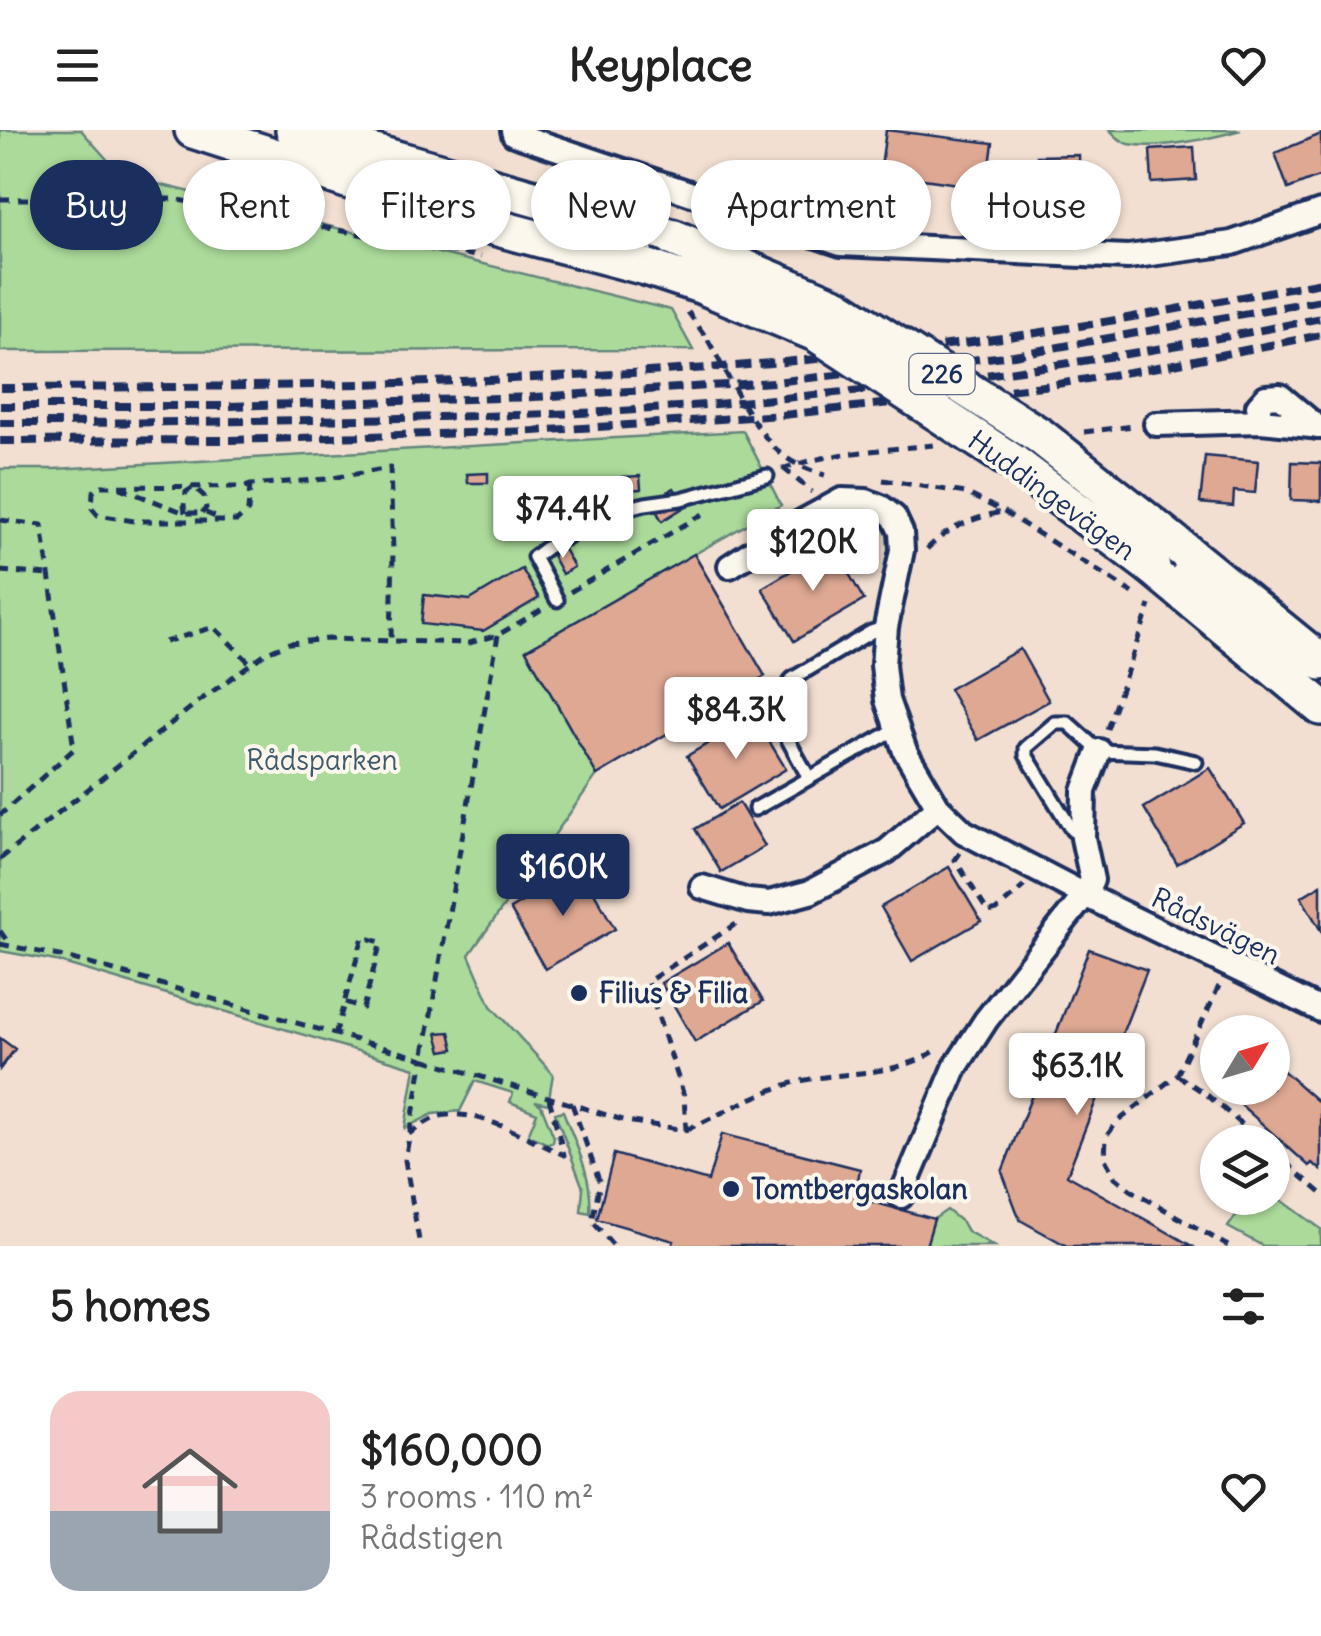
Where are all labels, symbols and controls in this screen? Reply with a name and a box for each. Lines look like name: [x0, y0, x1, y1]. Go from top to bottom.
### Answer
text: Keyplace: [568, 37, 753, 93]
icon: menu: [50, 38, 105, 93]
icon: heart: [1216, 38, 1271, 93]
chip: Buy: [30, 160, 163, 250]
chip: Rent: [183, 160, 325, 250]
chip: Filters: [345, 160, 511, 250]
chip: New: [531, 160, 671, 250]
chip: Apartment: [691, 160, 931, 250]
chip: House: [951, 160, 1121, 250]
road number: 226: [910, 354, 974, 394]
street label: Huddingevägen: [961, 422, 1143, 568]
pin: $74.4K: [482, 476, 644, 561]
text: $74.4K: [515, 488, 611, 529]
pin: $120K: [743, 509, 883, 594]
text: $120K: [769, 521, 857, 562]
pin: $84.3K: [655, 677, 817, 762]
text: $84.3K: [686, 689, 786, 730]
park label: Rådsparken: [246, 742, 398, 778]
pin: $160K: [493, 834, 633, 919]
text: $160K: [518, 846, 608, 887]
street label: Rådsvägen: [1146, 879, 1286, 973]
place label: Filius & Filia: [599, 975, 748, 1011]
marker: Filius & Filia: [568, 982, 590, 1004]
north arrow: [1200, 1015, 1290, 1105]
map controls: [1200, 1015, 1290, 1215]
pin: $63.1K: [996, 1033, 1158, 1118]
text: $63.1K: [1031, 1045, 1123, 1086]
button: layers: [1200, 1125, 1290, 1215]
place label: Tomtbergaskolan: [751, 1171, 968, 1207]
marker: Tomtbergaskolan: [720, 1178, 742, 1200]
icon: filters: [1216, 1279, 1271, 1334]
text: 5 homes: [50, 1280, 211, 1332]
text: $160,000: [360, 1424, 543, 1476]
icon: home: [130, 1431, 250, 1551]
icon: heart: [1216, 1464, 1271, 1519]
text: 3 rooms · 110 m²: [360, 1476, 594, 1517]
text: Rådstigen: [360, 1517, 503, 1558]

